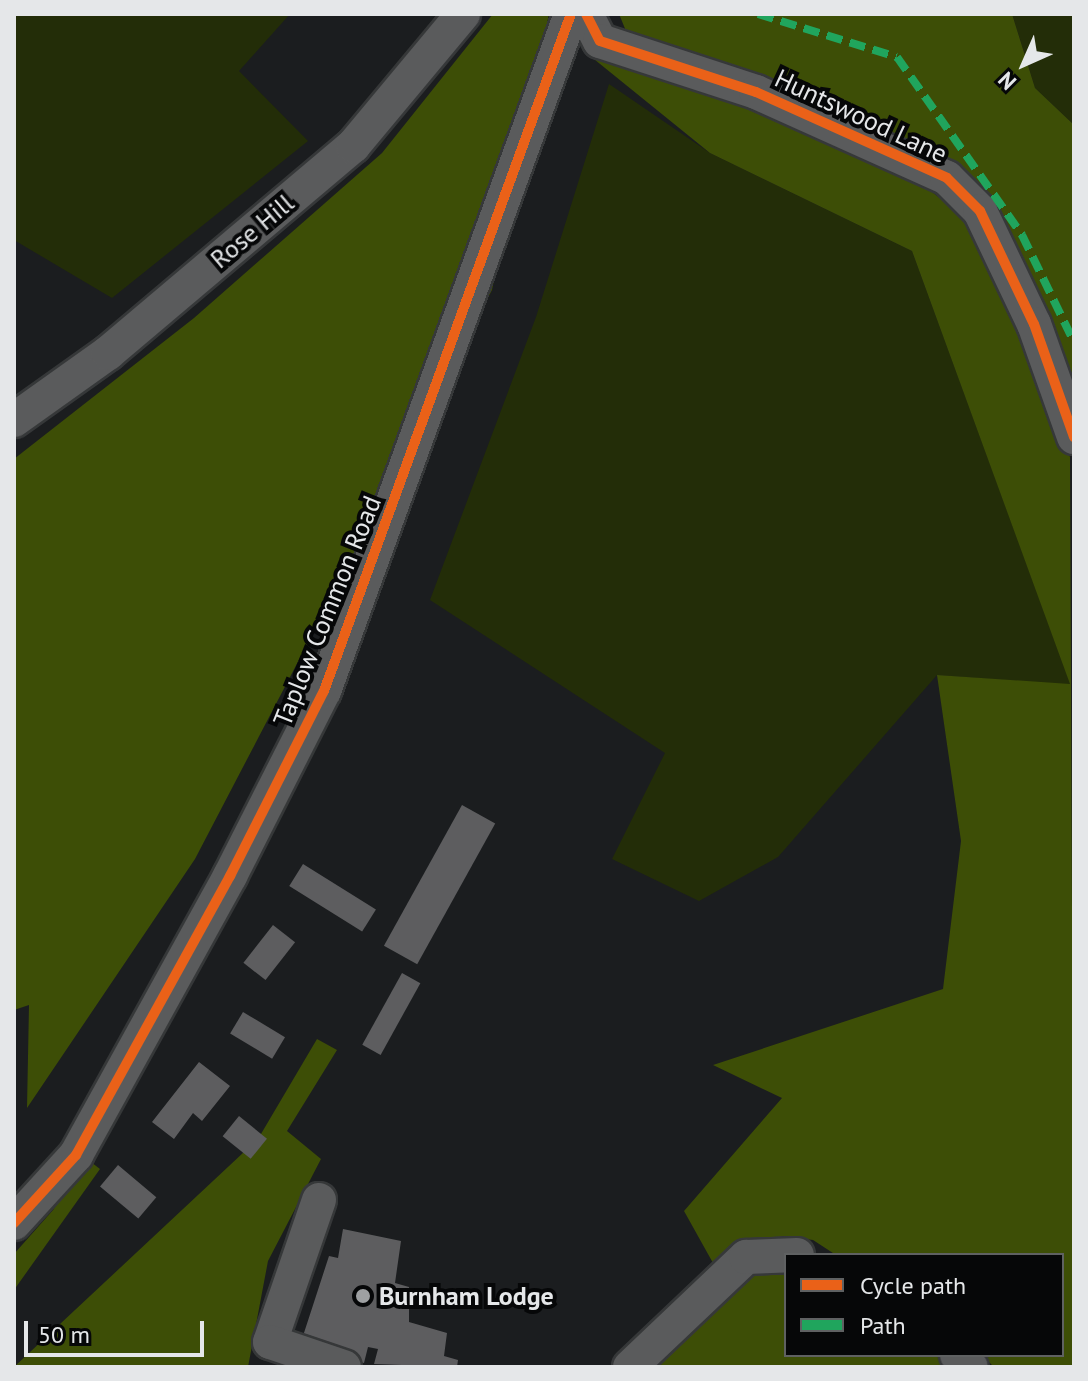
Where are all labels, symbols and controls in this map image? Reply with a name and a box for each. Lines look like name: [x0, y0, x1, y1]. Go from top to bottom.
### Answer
north arrow: [984, 24, 1064, 104]
street label: Huntswood Lane: [770, 62, 952, 170]
text: N: [992, 66, 1022, 96]
street label: Rose Hill: [204, 187, 300, 275]
street label: Taplow Common Road: [266, 491, 388, 731]
legend: [784, 1253, 1064, 1357]
text: Cycle path: [860, 1270, 966, 1301]
place label: Burnham Lodge: [379, 1280, 554, 1312]
marker: Burnham Lodge: [354, 1287, 372, 1305]
scale bar: [28, 1305, 208, 1355]
text: Path: [860, 1310, 906, 1341]
text: 50 m: [38, 1319, 90, 1350]

